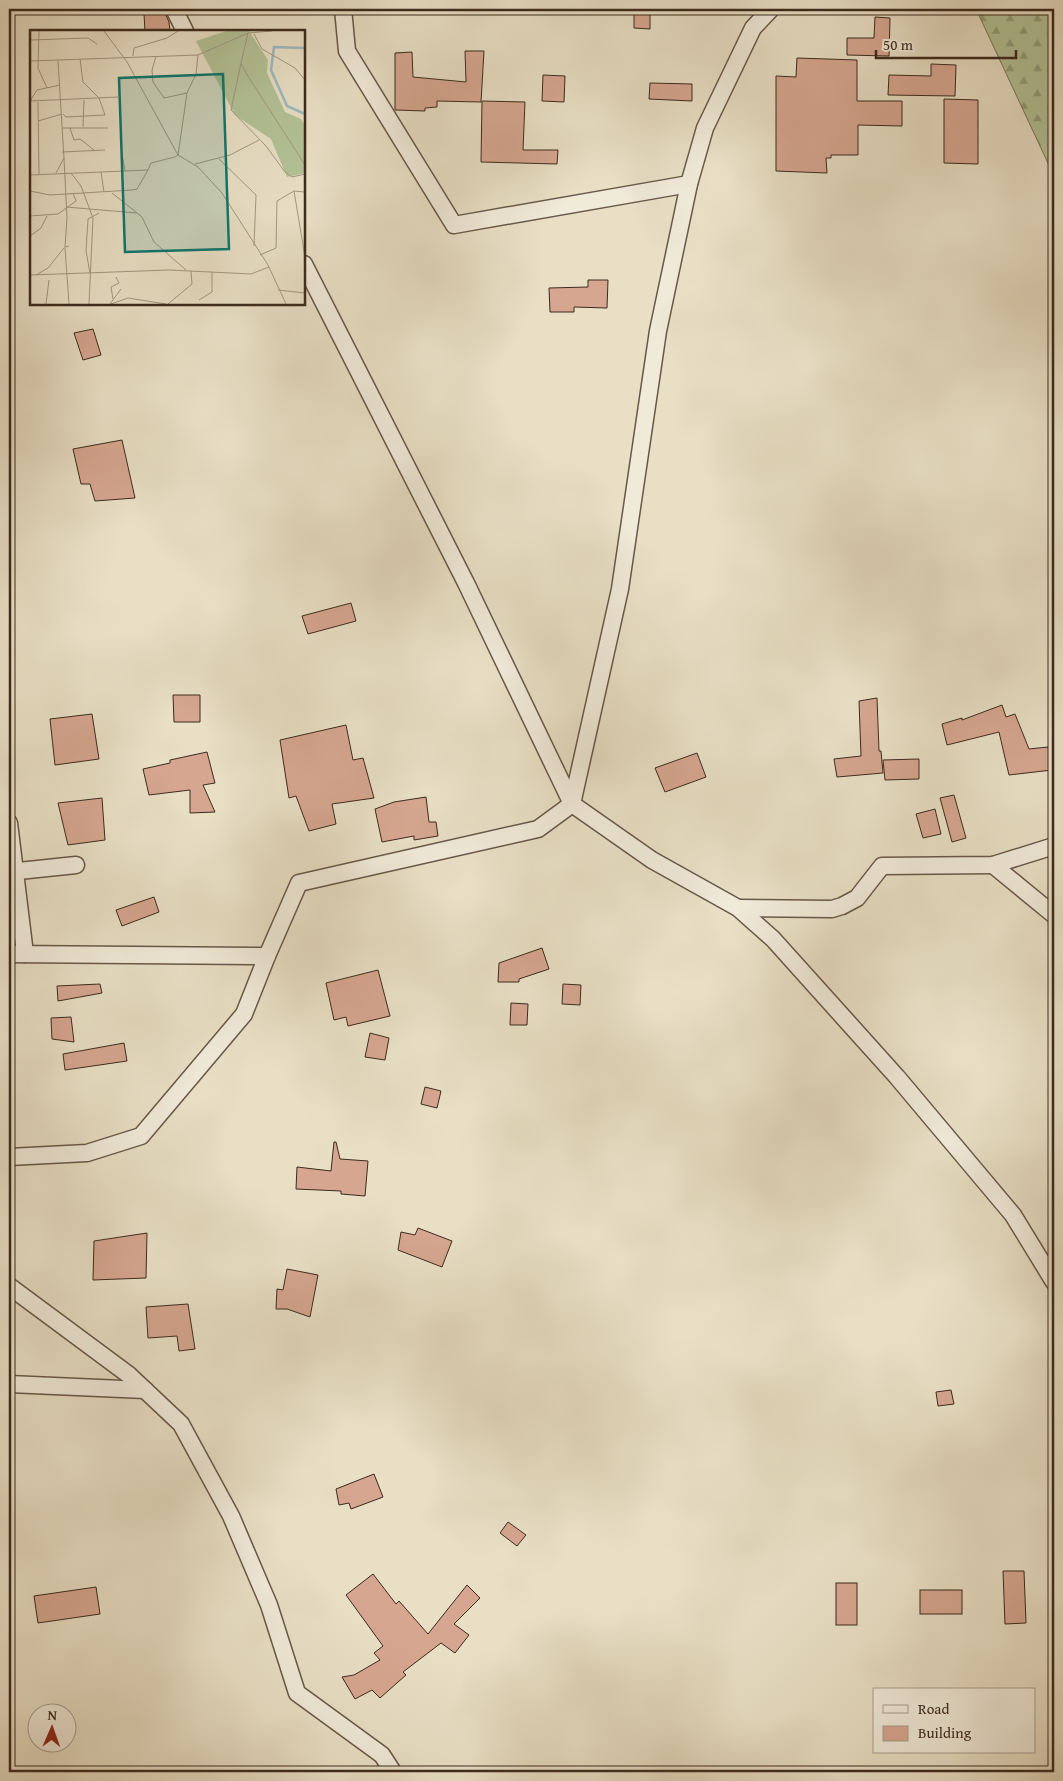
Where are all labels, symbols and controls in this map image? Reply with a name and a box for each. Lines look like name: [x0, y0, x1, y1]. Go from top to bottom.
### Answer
scale bar: [876, 28, 1016, 60]
inset map: [30, 30, 305, 305]
text: 50 m: [883, 34, 914, 55]
legend: [873, 1688, 1036, 1754]
text: Road: [918, 1698, 949, 1719]
north arrow: [28, 1704, 78, 1754]
text: N: [47, 1705, 58, 1725]
text: Building: [918, 1722, 972, 1743]

